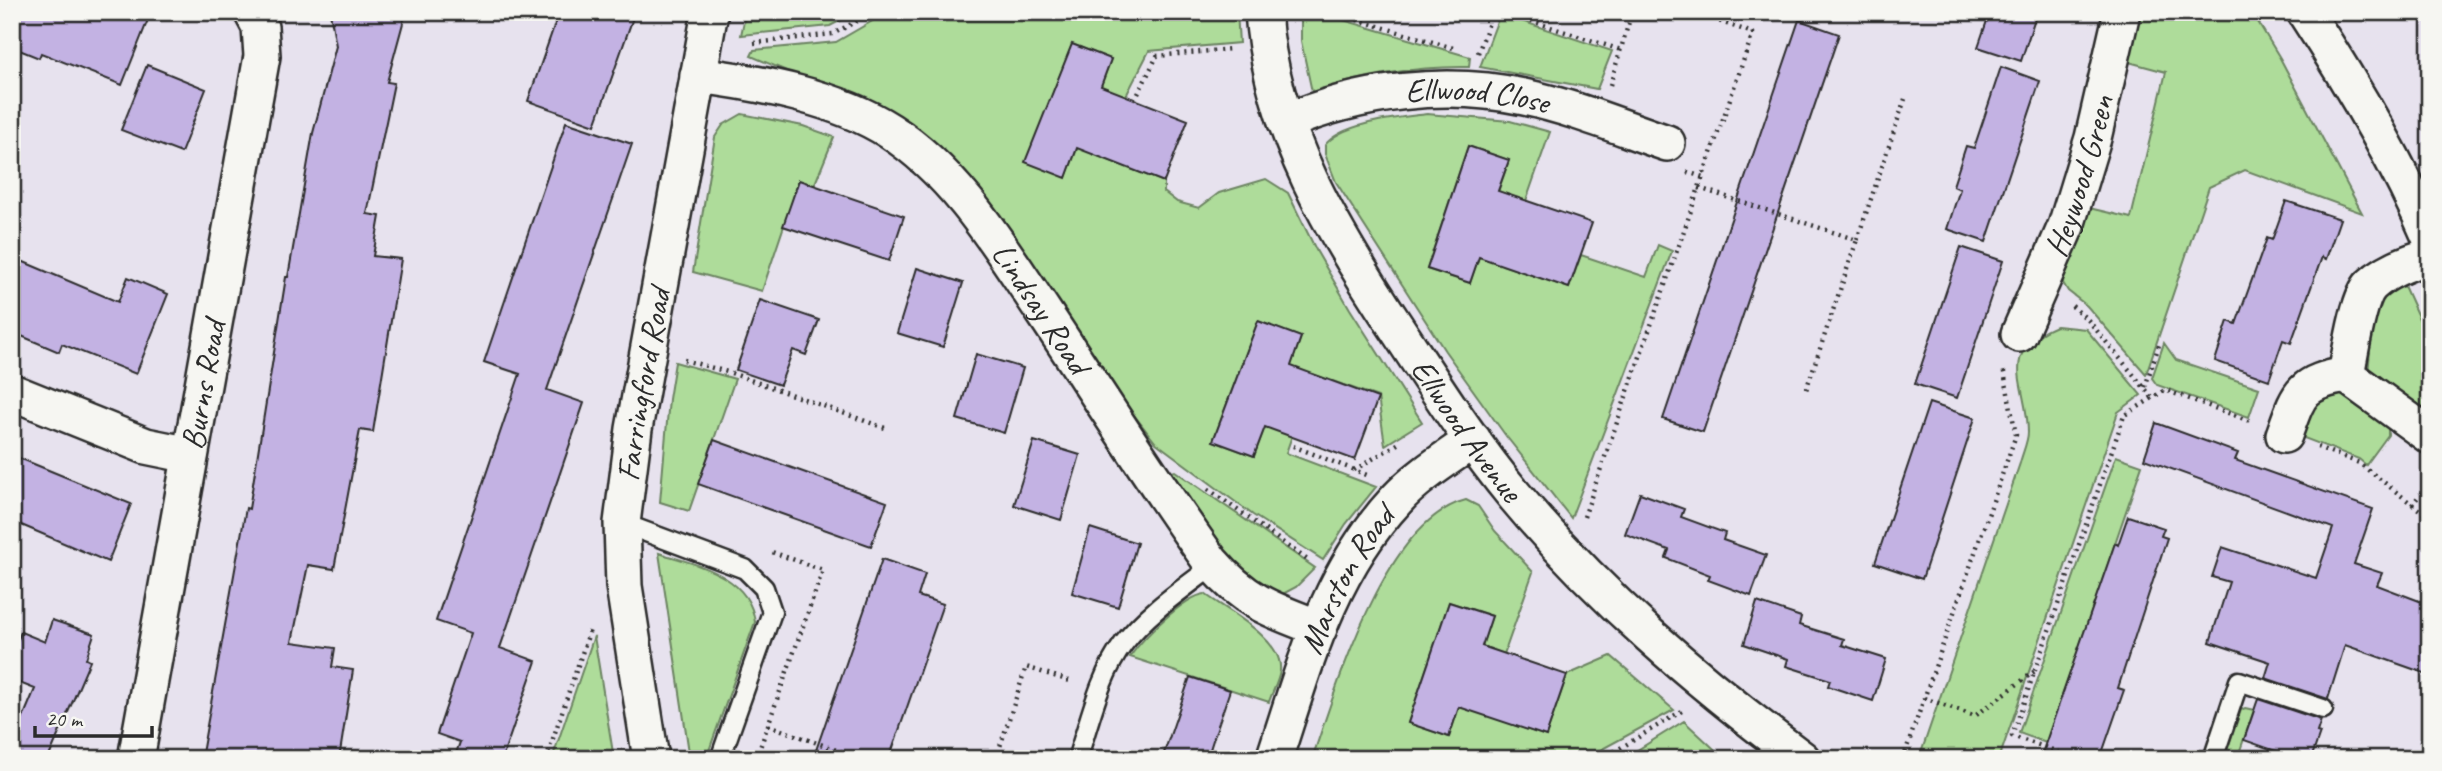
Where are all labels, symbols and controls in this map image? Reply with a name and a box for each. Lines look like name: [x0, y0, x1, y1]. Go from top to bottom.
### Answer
street label: Ellwood Close: [1404, 68, 1556, 124]
street label: Heywood Green: [2034, 91, 2123, 263]
street label: Lindsay Road: [982, 234, 1102, 386]
street label: Farringford Road: [607, 280, 681, 483]
street label: Burns Road: [171, 312, 236, 453]
street label: Ellwood Avenue: [1402, 351, 1533, 512]
street label: Marston Road: [1290, 493, 1407, 660]
scale bar: [35, 694, 152, 738]
text: 20 m: [46, 706, 84, 732]

